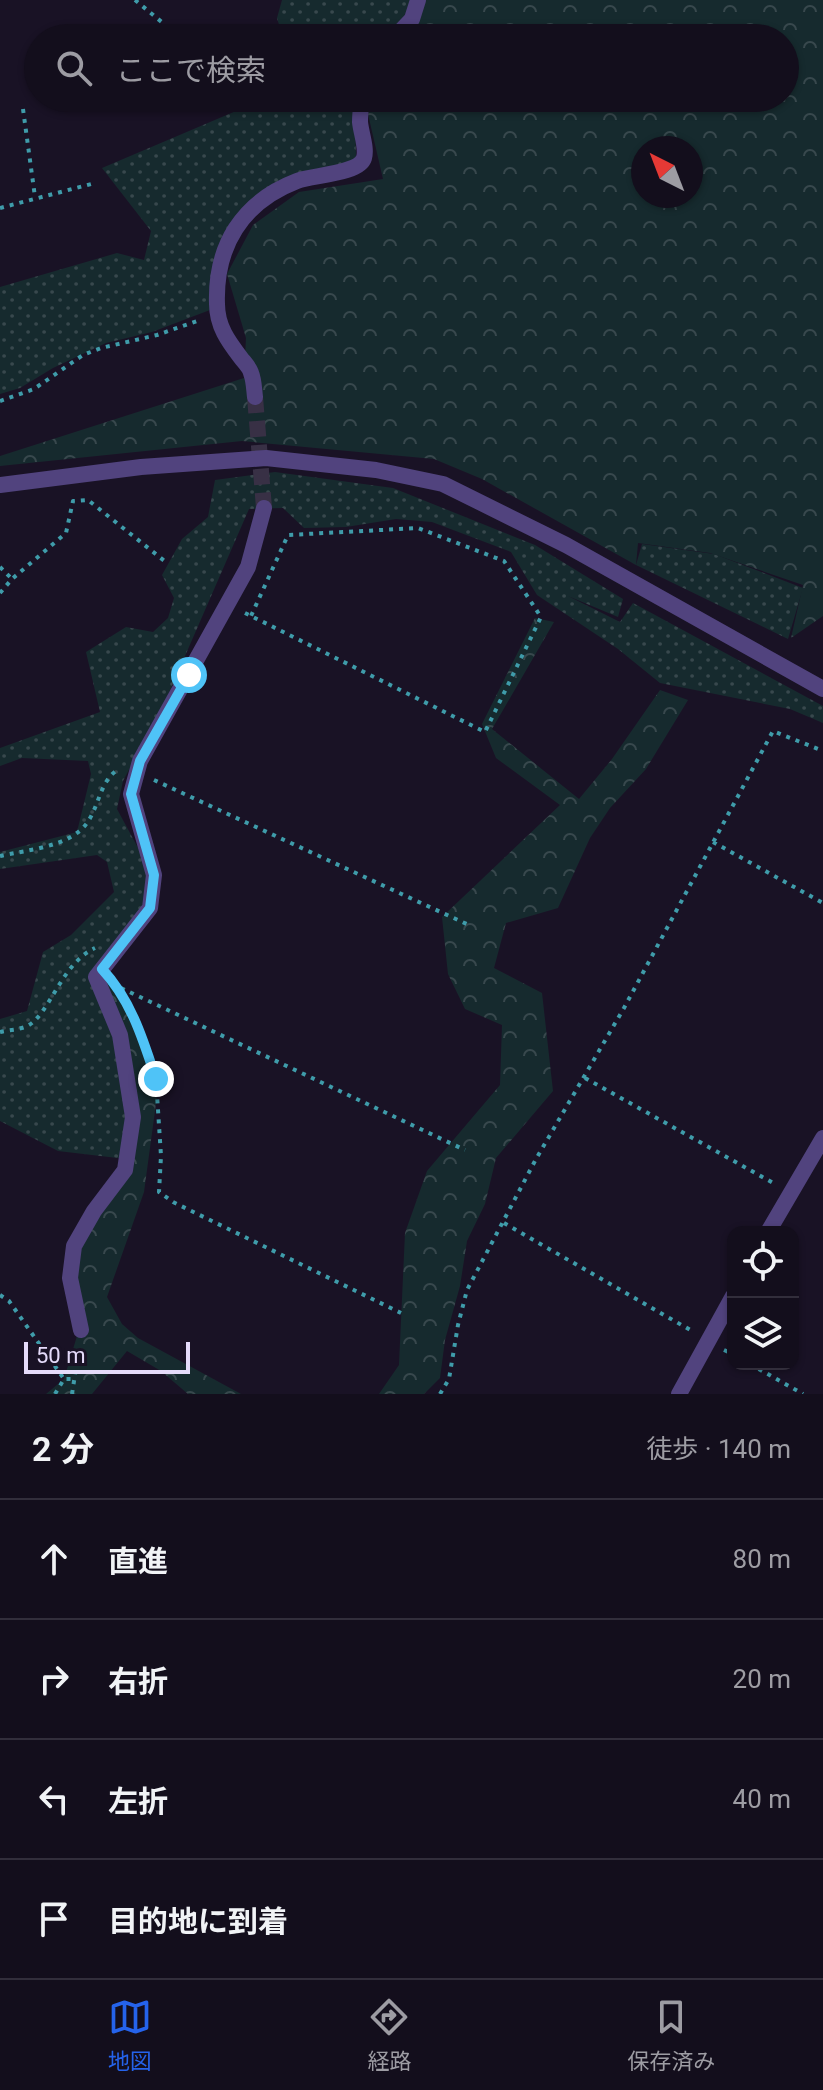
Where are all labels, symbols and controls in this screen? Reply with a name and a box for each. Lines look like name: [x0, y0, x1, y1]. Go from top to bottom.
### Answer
search box: [24, 24, 799, 112]
icon: search: [52, 46, 96, 90]
text: ここで検索: [116, 53, 266, 88]
north arrow: [631, 136, 703, 208]
route start: [171, 657, 207, 693]
route end: [138, 1061, 174, 1097]
map controls: [727, 1226, 799, 1370]
button: locate: [727, 1226, 799, 1298]
button: layers: [727, 1298, 799, 1370]
scale bar: [24, 1338, 190, 1374]
text: 50 m: [36, 1343, 85, 1368]
text: 2 分: [32, 1429, 94, 1469]
text: 徒歩 · 140 m: [646, 1434, 791, 1464]
icon: ahead: [32, 1537, 76, 1581]
text: 直進: [108, 1544, 168, 1579]
text: 80 m: [733, 1544, 791, 1574]
icon: right: [32, 1657, 76, 1701]
text: 右折: [108, 1664, 168, 1699]
text: 20 m: [733, 1664, 791, 1694]
icon: left: [32, 1777, 76, 1821]
text: 左折: [108, 1784, 168, 1819]
text: 40 m: [733, 1784, 791, 1814]
icon: arrive: [32, 1897, 76, 1941]
text: 目的地に到着: [108, 1904, 288, 1939]
tab: 地図: [108, 1995, 152, 2075]
tab: 経路: [367, 1995, 411, 2075]
tab: 保存済み: [627, 1995, 715, 2075]

